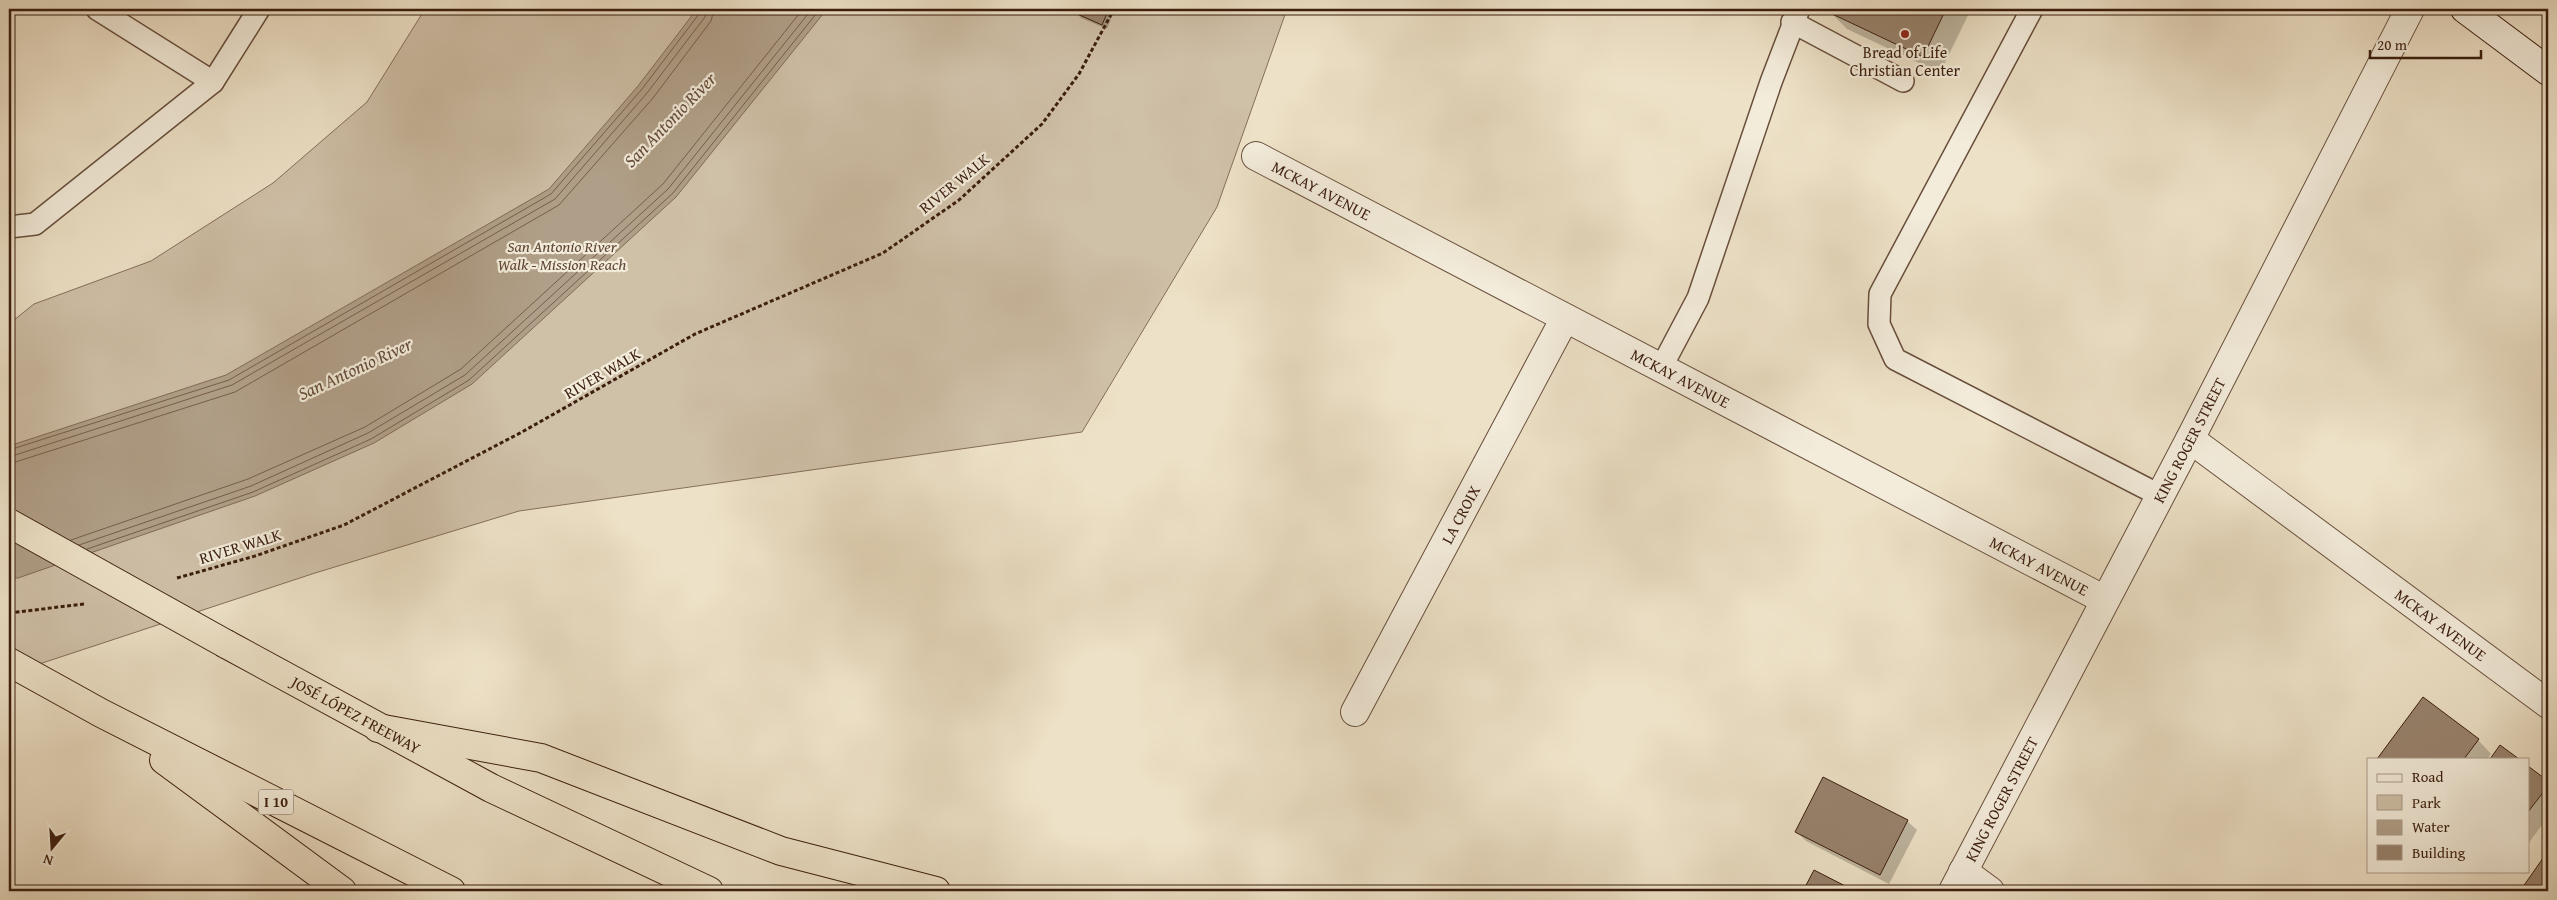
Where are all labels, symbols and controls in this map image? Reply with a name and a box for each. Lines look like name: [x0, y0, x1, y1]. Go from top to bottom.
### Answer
marker: Bread of Life Christian Center: [1899, 28, 1911, 40]
scale bar: [2370, 28, 2481, 60]
text: 20 m: [2377, 34, 2408, 55]
place label: Bread of Life Christian Center: [1850, 40, 1961, 82]
water label: San Antonio River: [617, 65, 723, 173]
street label: RIVER WALK: [914, 147, 995, 219]
street label: MCKAY AVENUE: [1268, 154, 1375, 226]
park label: San Antonio River Walk - Mission Reach: [498, 234, 626, 276]
water label: San Antonio River: [293, 330, 417, 407]
street label: RIVER WALK: [559, 341, 645, 405]
street label: MCKAY AVENUE: [1627, 342, 1734, 414]
street label: KING ROGER STREET: [2147, 373, 2232, 507]
street label: LA CROIX: [1435, 481, 1486, 548]
street label: RIVER WALK: [196, 522, 285, 570]
street label: MCKAY AVENUE: [1986, 530, 2093, 602]
street label: MCKAY AVENUE: [2390, 583, 2492, 667]
street label: JOSÉ LÓPEZ FREEWAY: [285, 669, 425, 760]
street label: KING ROGER STREET: [1959, 732, 2044, 866]
legend: [2367, 758, 2530, 872]
text: Road: [2412, 766, 2443, 787]
road number: I 10: [258, 790, 294, 814]
text: Park: [2412, 792, 2441, 813]
text: Water: [2412, 816, 2450, 837]
north arrow: [28, 822, 78, 872]
text: Building: [2412, 842, 2466, 863]
text: N: [40, 849, 56, 871]

